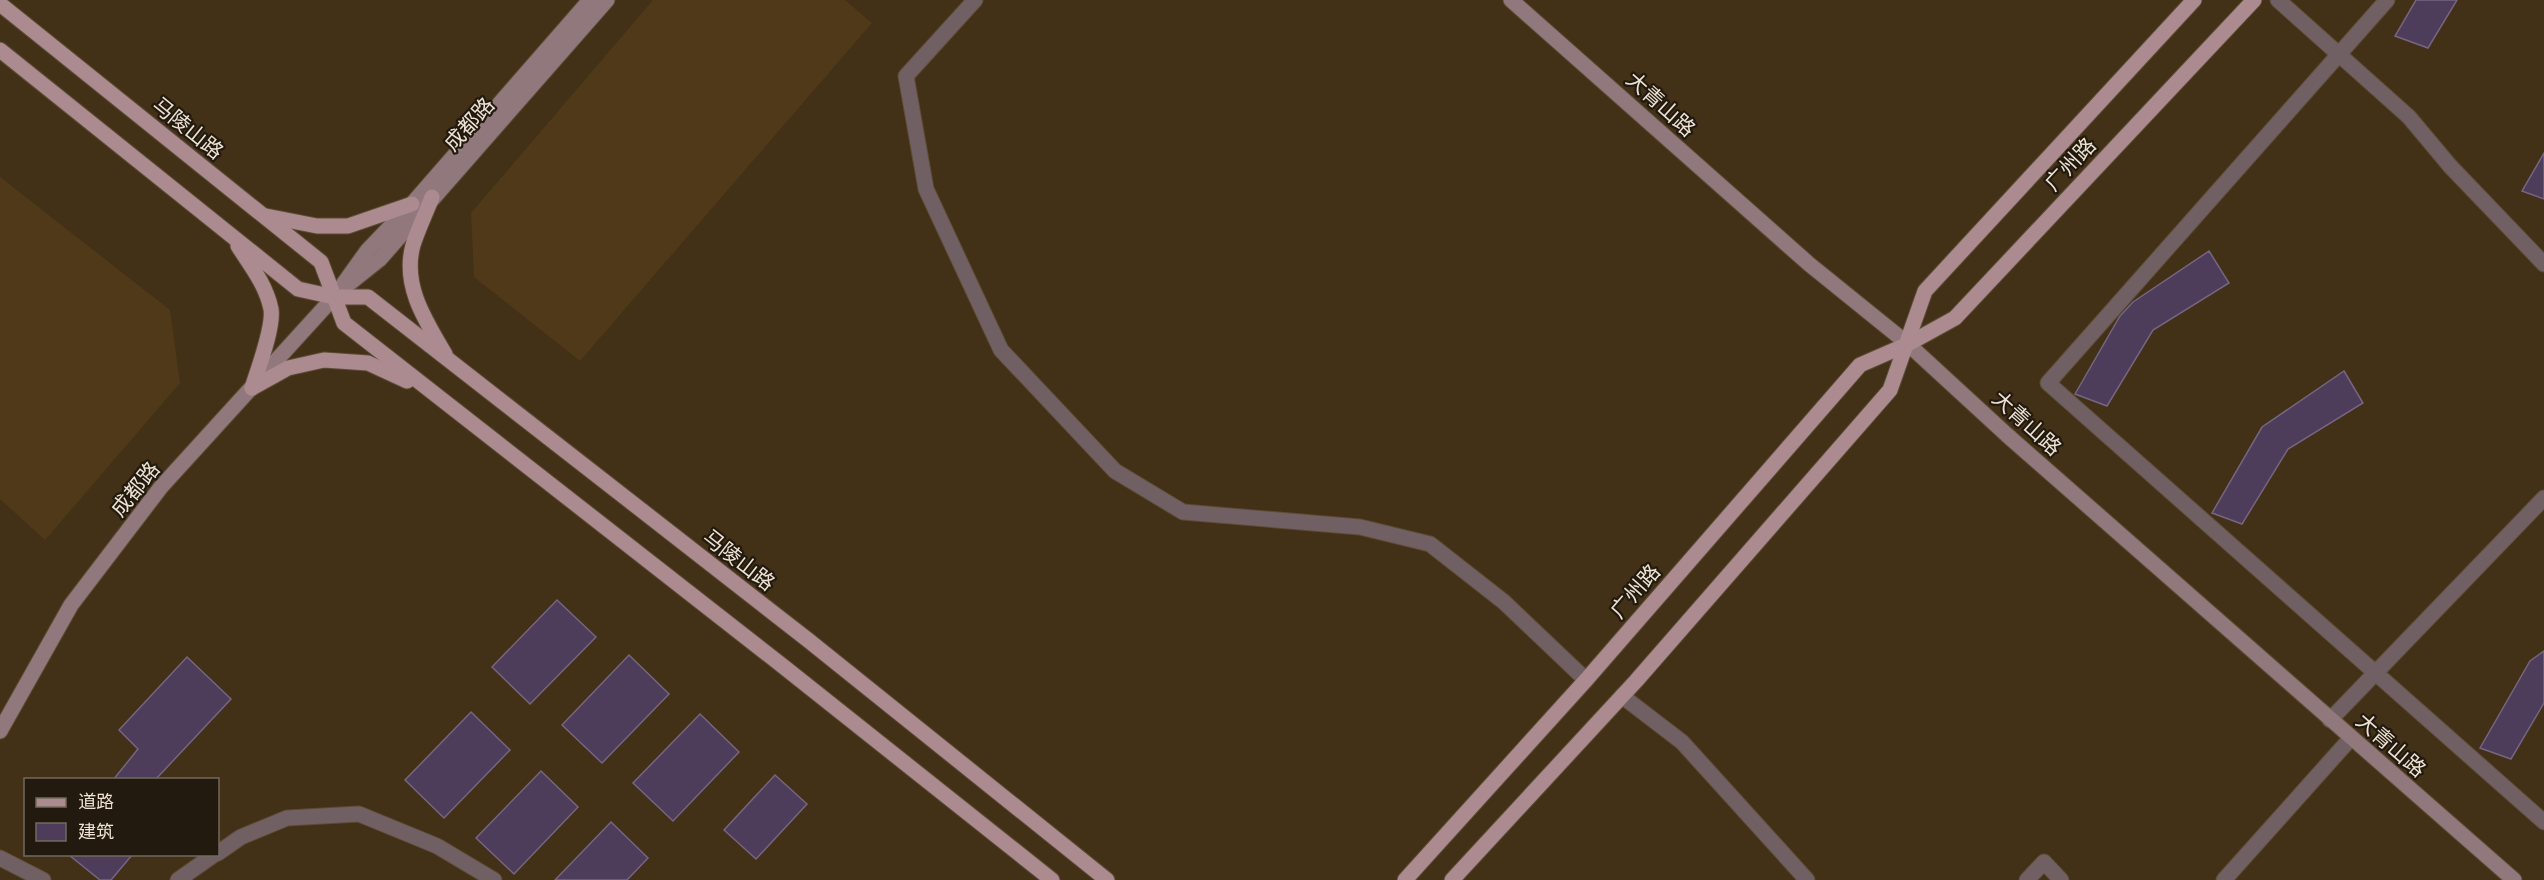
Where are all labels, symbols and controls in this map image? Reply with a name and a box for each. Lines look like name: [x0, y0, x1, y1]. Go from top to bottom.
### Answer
street label: 大青山路: [1621, 67, 1701, 141]
street label: 马陵山路: [147, 92, 229, 164]
street label: 成都路: [439, 92, 499, 156]
street label: 广州路: [2039, 132, 2101, 196]
street label: 大青山路: [1987, 386, 2067, 460]
street label: 成都路: [105, 457, 165, 521]
street label: 马陵山路: [698, 524, 780, 596]
street label: 广州路: [1605, 559, 1665, 623]
street label: 大青山路: [2351, 708, 2431, 782]
legend: [24, 778, 219, 856]
text: 道路: [78, 791, 114, 812]
text: 建筑: [78, 821, 114, 842]

